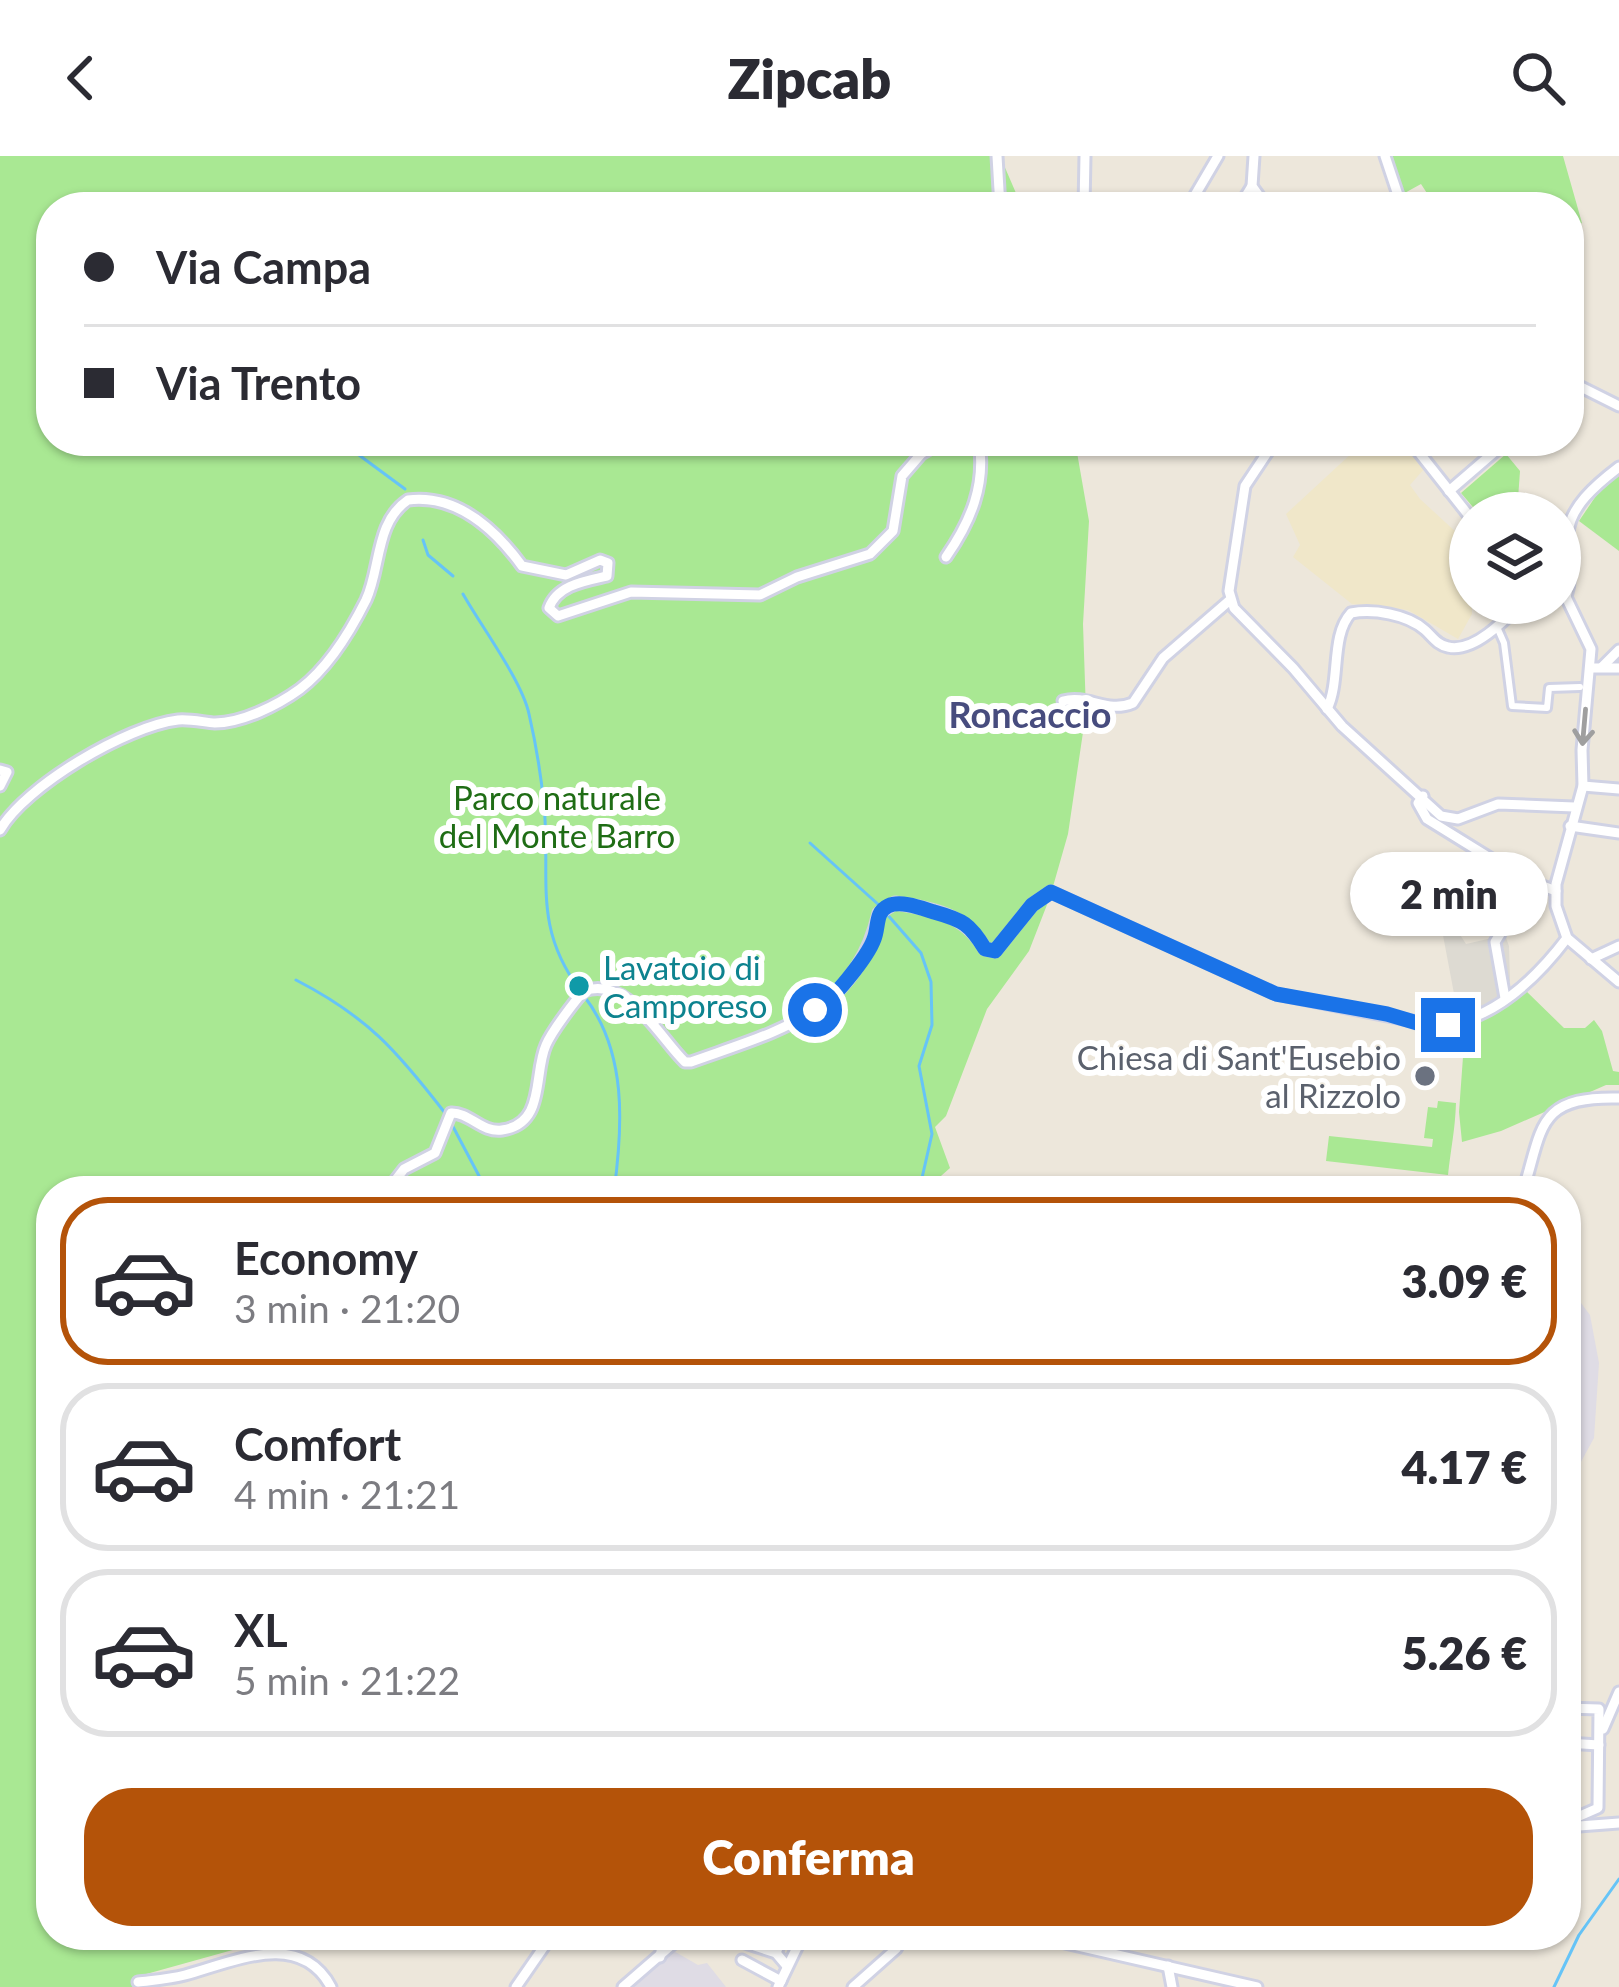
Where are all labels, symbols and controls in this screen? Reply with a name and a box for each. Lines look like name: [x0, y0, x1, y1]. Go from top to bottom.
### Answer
icon: back: [48, 45, 114, 111]
icon: search: [1505, 45, 1571, 111]
text: Zipcab: [728, 46, 891, 111]
text: Via Campa: [156, 240, 371, 294]
text: Via Trento: [156, 356, 361, 410]
map controls: [1449, 492, 1581, 624]
button: layers: [1449, 492, 1581, 624]
district label: Roncaccio: [949, 692, 1111, 736]
one-way arrow: [1572, 707, 1595, 746]
park label: Parco naturale del Monte Barro: [439, 777, 675, 855]
callout: 2 min: [1349, 851, 1547, 935]
text: 2 min: [1400, 871, 1498, 917]
place label: Lavatoio di Camporeso: [603, 947, 768, 1025]
marker: Lavatoio di Camporeso: [566, 973, 592, 999]
route start: [788, 983, 842, 1037]
route end: [1421, 998, 1475, 1052]
place label: Chiesa di Sant'Eusebio al Rizzolo: [1077, 1037, 1401, 1115]
marker: Chiesa di Sant'Eusebio al Rizzolo: [1412, 1063, 1438, 1089]
icon: car: [90, 1227, 198, 1335]
text: Economy: [234, 1231, 418, 1285]
text: 3.09 €: [1401, 1254, 1527, 1308]
text: 3 min · 21:20: [234, 1285, 460, 1331]
icon: car: [90, 1413, 198, 1521]
text: Comfort: [234, 1417, 401, 1471]
text: 4.17 €: [1401, 1440, 1527, 1494]
text: 4 min · 21:21: [234, 1471, 460, 1517]
icon: car: [90, 1599, 198, 1707]
text: XL: [234, 1603, 288, 1657]
text: 5.26 €: [1401, 1626, 1527, 1680]
text: 5 min · 21:22: [234, 1657, 460, 1703]
button: Conferma: [84, 1788, 1533, 1926]

